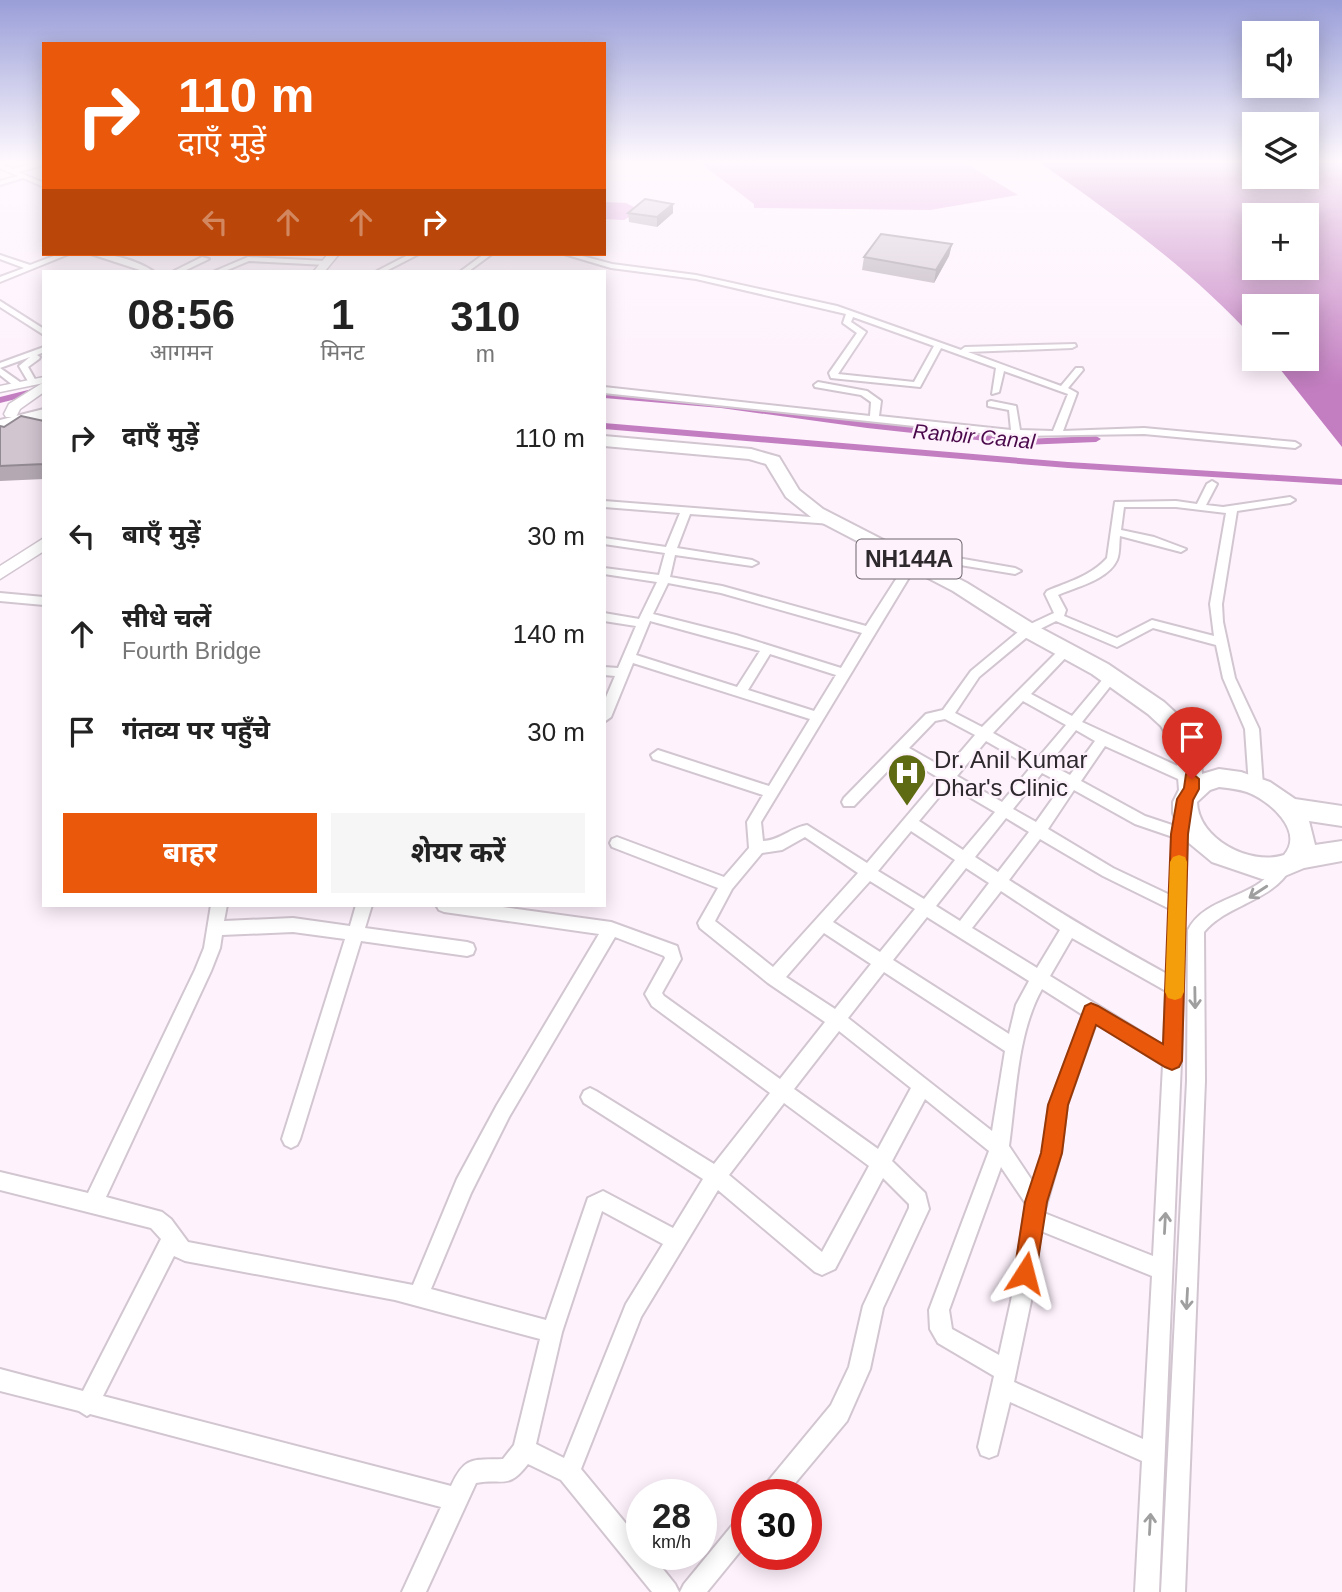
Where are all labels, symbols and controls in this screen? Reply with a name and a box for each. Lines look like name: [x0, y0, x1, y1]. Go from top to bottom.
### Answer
map controls: [1242, 21, 1319, 371]
button: sound: [1242, 21, 1319, 98]
text: 110 m: [178, 68, 314, 122]
icon: right: [63, 70, 154, 161]
button: layers: [1242, 112, 1319, 189]
text: दाएँ मुड़ें: [178, 125, 266, 161]
icon: left: [196, 203, 234, 241]
icon: ahead: [269, 203, 307, 241]
icon: ahead: [342, 203, 380, 241]
icon: right: [415, 203, 453, 241]
button: +: [1242, 203, 1319, 280]
text: 08:56: [128, 291, 235, 338]
text: 1: [331, 291, 354, 338]
text: 310: [450, 293, 520, 340]
button: −: [1242, 294, 1319, 371]
text: आगमन: [150, 339, 213, 365]
text: मिनट: [321, 339, 365, 365]
text: m: [476, 341, 495, 367]
icon: right: [63, 419, 101, 457]
water label: Ranbir Canal: [912, 419, 1037, 453]
text: दाएँ मुड़ें: [122, 421, 199, 451]
text: 110 m: [515, 423, 585, 453]
icon: left: [63, 517, 101, 555]
text: बाएँ मुड़ें: [122, 519, 201, 549]
text: 30 m: [527, 521, 585, 551]
road number: NH144A: [856, 540, 962, 579]
text: सीधे चलें: [122, 603, 211, 633]
icon: ahead: [63, 615, 101, 653]
text: 140 m: [513, 619, 585, 649]
text: Fourth Bridge: [122, 638, 261, 664]
pin: [1162, 707, 1222, 779]
icon: arrive: [63, 713, 101, 751]
text: गंतव्य पर पहुँचे: [122, 715, 270, 745]
text: 30 m: [527, 717, 585, 747]
icon: arrive: [1173, 718, 1211, 756]
place label: Dr. Anil Kumar Dhar's Clinic: [934, 746, 1087, 801]
hospital icon: Dr. Anil Kumar Dhar's Clinic: [886, 752, 928, 807]
button: बाहर: [63, 813, 317, 893]
button: शेयर करें: [331, 813, 585, 893]
one-way arrow: [1248, 885, 1268, 899]
one-way arrow: [1188, 986, 1202, 1009]
one-way arrow: [1158, 1212, 1171, 1235]
position arrow: [988, 1236, 1062, 1310]
one-way arrow: [1180, 1287, 1193, 1310]
speed limit sign: 30: [731, 1479, 822, 1570]
text: 28: [652, 1496, 691, 1535]
one-way arrow: [1144, 1513, 1157, 1536]
text: km/h: [652, 1532, 691, 1552]

